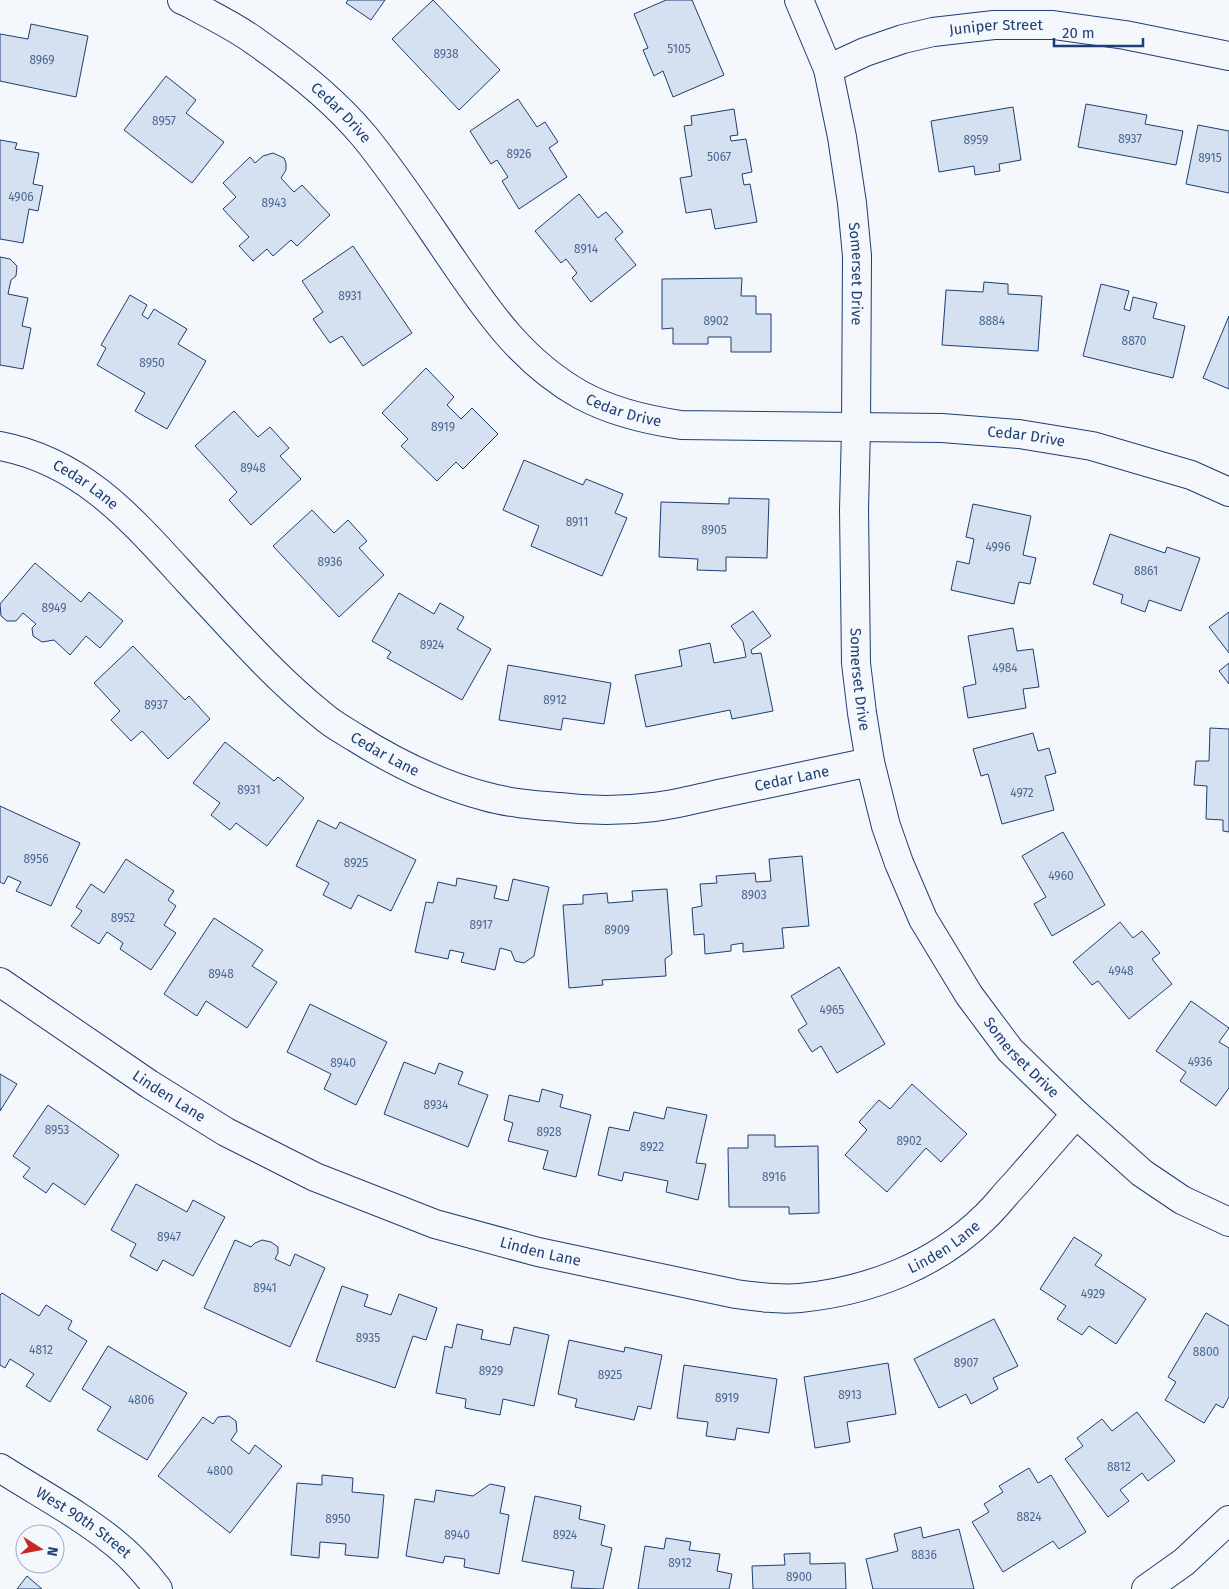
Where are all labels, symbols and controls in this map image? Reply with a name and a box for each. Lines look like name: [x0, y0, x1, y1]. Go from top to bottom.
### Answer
scale bar: [1054, 15, 1143, 47]
street label: Juniper Street: [948, 16, 1043, 39]
text: 20 m: [1062, 24, 1095, 42]
house number: 5105: [667, 42, 691, 56]
house number: 8938: [433, 47, 459, 61]
house number: 8969: [29, 53, 55, 67]
street label: Cedar Drive: [307, 78, 375, 147]
house number: 8957: [152, 114, 176, 128]
house number: 8937: [1118, 132, 1142, 146]
house number: 8959: [964, 133, 988, 147]
house number: 8926: [507, 147, 531, 161]
house number: 5067: [707, 150, 731, 164]
house number: 8915: [1198, 151, 1222, 165]
house number: 4906: [8, 190, 34, 204]
house number: 8943: [262, 196, 286, 210]
street label: Somerset Drive: [845, 221, 866, 325]
house number: 8914: [574, 242, 599, 256]
house number: 8931: [338, 289, 362, 303]
house number: 8902: [703, 314, 729, 328]
house number: 8884: [979, 314, 1006, 328]
house number: 8870: [1122, 334, 1147, 348]
house number: 8950: [139, 356, 165, 370]
street label: Cedar Drive: [583, 390, 663, 431]
house number: 8919: [431, 420, 455, 434]
street label: Cedar Drive: [987, 423, 1066, 450]
street label: Cedar Lane: [50, 456, 122, 513]
house number: 8948: [240, 461, 266, 475]
house number: 8911: [566, 515, 588, 529]
house number: 8905: [701, 523, 727, 537]
house number: 4996: [985, 540, 1011, 554]
house number: 8936: [318, 555, 342, 569]
house number: 8861: [1134, 564, 1158, 578]
house number: 8949: [41, 601, 67, 615]
street label: Somerset Drive: [847, 628, 874, 732]
house number: 8924: [420, 638, 445, 652]
house number: 4984: [992, 661, 1018, 675]
house number: 8912: [543, 693, 567, 707]
house number: 8937: [144, 698, 168, 712]
street label: Cedar Lane: [347, 728, 422, 780]
street label: Cedar Lane: [753, 762, 831, 795]
house number: 8931: [237, 783, 261, 797]
house number: 4972: [1010, 786, 1034, 800]
house number: 8956: [23, 852, 49, 866]
house number: 8925: [344, 856, 368, 870]
house number: 4960: [1048, 869, 1074, 883]
house number: 8903: [741, 888, 767, 902]
house number: 8952: [111, 911, 135, 925]
house number: 8917: [470, 918, 493, 932]
house number: 8909: [604, 923, 630, 937]
house number: 4948: [1108, 964, 1134, 978]
house number: 8948: [208, 967, 234, 981]
house number: 4965: [820, 1003, 844, 1017]
street label: Somerset Drive: [980, 1014, 1063, 1102]
house number: 4936: [1188, 1055, 1212, 1069]
house number: 8940: [330, 1056, 356, 1070]
street label: Linden Lane: [129, 1066, 209, 1126]
house number: 8934: [424, 1098, 449, 1112]
house number: 8953: [45, 1123, 69, 1137]
house number: 8928: [537, 1125, 562, 1139]
house number: 8902: [896, 1134, 922, 1148]
house number: 8922: [640, 1140, 664, 1154]
house number: 8916: [762, 1170, 786, 1184]
street label: Linden Lane: [905, 1217, 984, 1277]
house number: 8947: [157, 1230, 181, 1244]
street label: Linden Lane: [498, 1233, 583, 1270]
house number: 8941: [253, 1281, 277, 1295]
house number: 4929: [1081, 1287, 1105, 1301]
house number: 8935: [356, 1331, 380, 1345]
house number: 4812: [29, 1343, 53, 1357]
house number: 8800: [1193, 1345, 1220, 1359]
house number: 8907: [954, 1356, 978, 1370]
house number: 8929: [479, 1364, 503, 1378]
house number: 8925: [598, 1368, 622, 1382]
house number: 8913: [838, 1388, 862, 1402]
house number: 8919: [715, 1391, 739, 1405]
house number: 4806: [128, 1393, 154, 1407]
house number: 8812: [1107, 1460, 1131, 1474]
house number: 4800: [207, 1464, 233, 1478]
street label: West 90th Street: [33, 1483, 135, 1562]
house number: 8824: [1016, 1510, 1042, 1524]
house number: 8950: [325, 1512, 351, 1526]
north arrow: [15, 1524, 65, 1574]
house number: 8940: [444, 1528, 470, 1542]
house number: 8924: [553, 1528, 578, 1542]
text: N: [43, 1545, 62, 1558]
house number: 8836: [911, 1548, 937, 1562]
house number: 8912: [668, 1556, 692, 1570]
house number: 8900: [786, 1570, 812, 1584]

